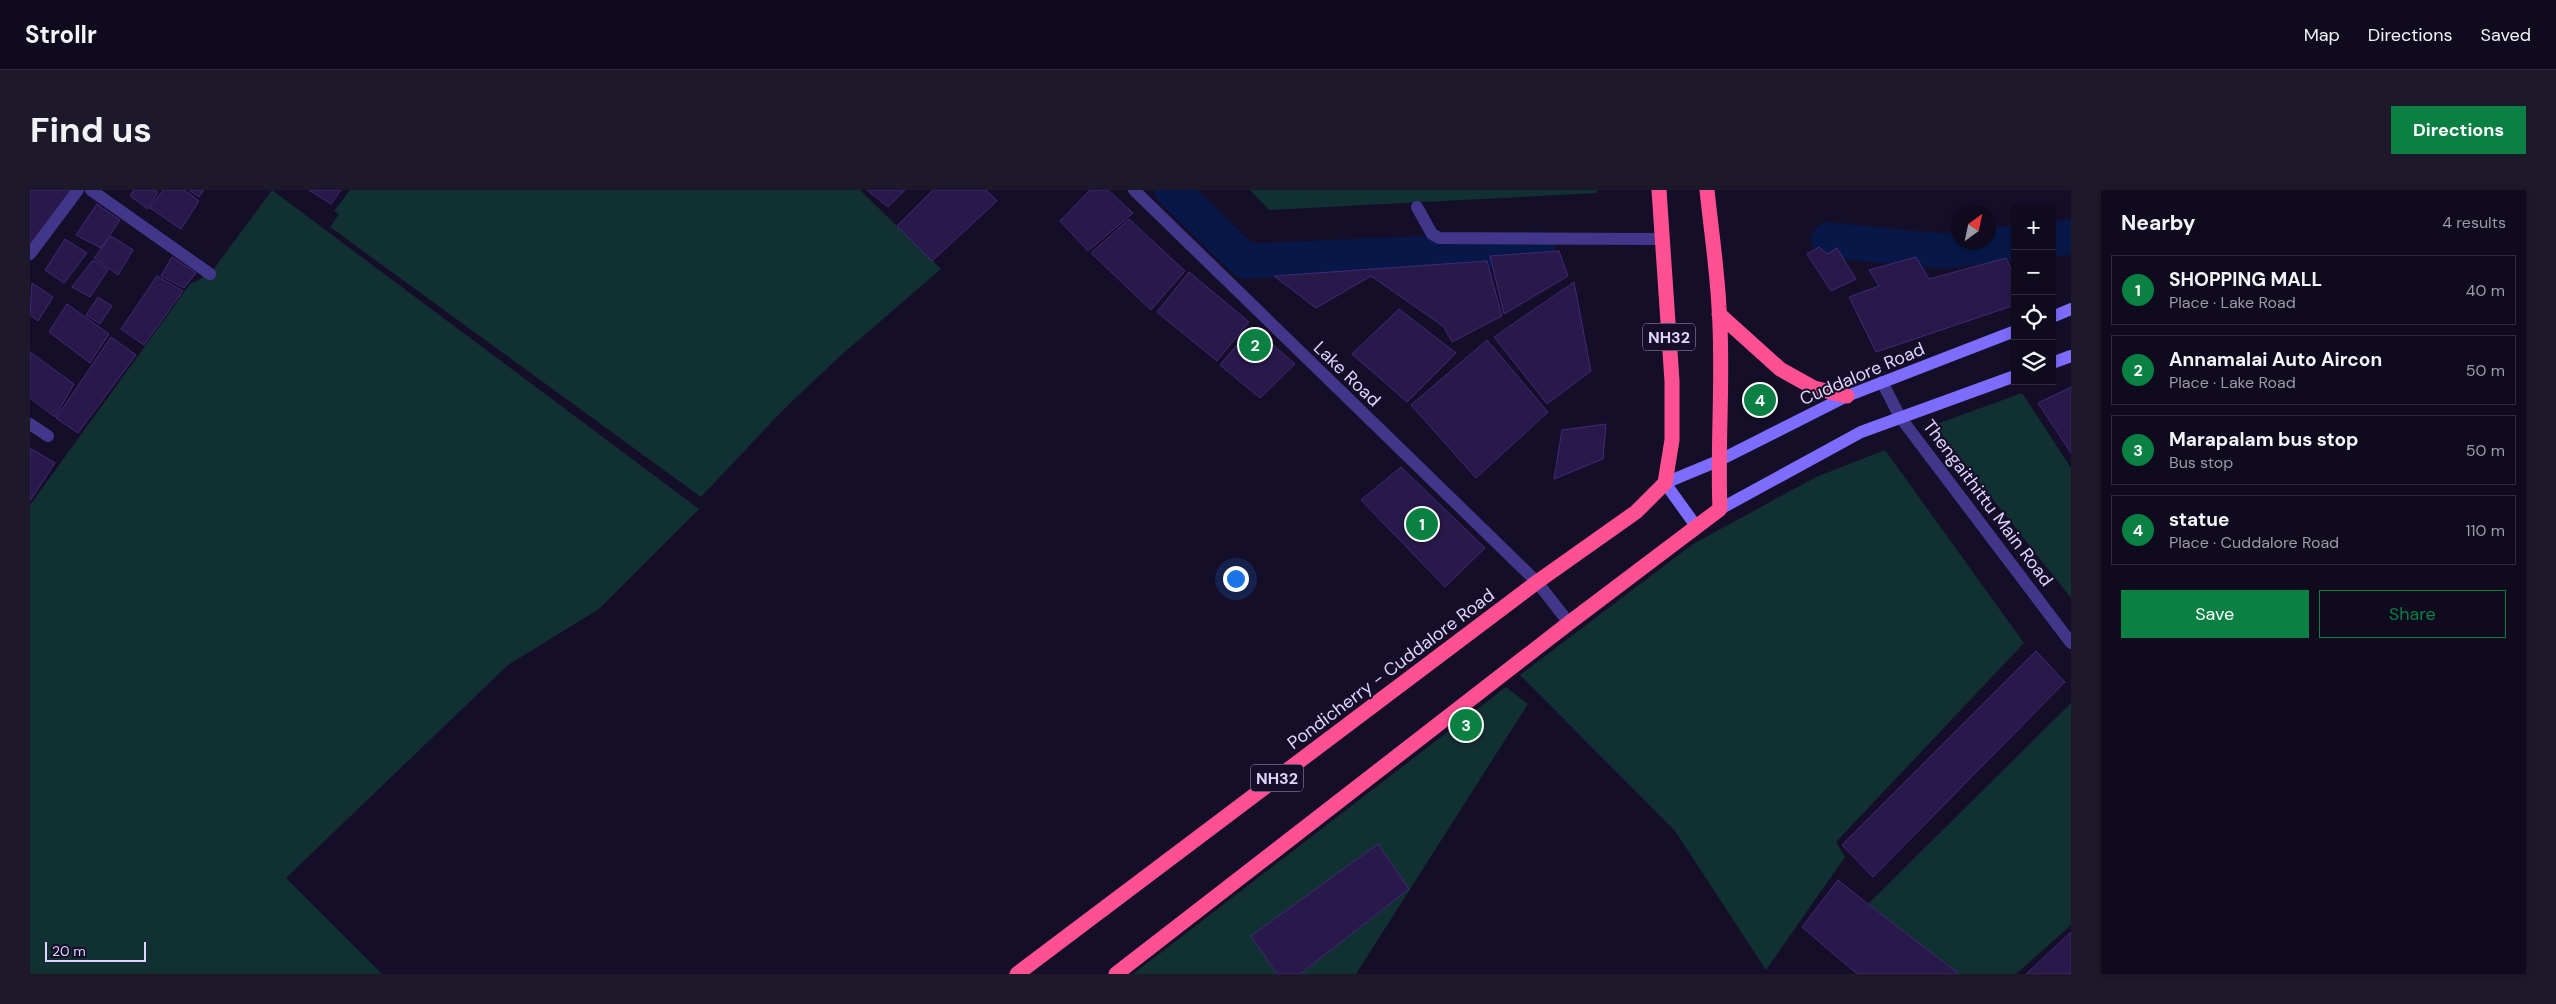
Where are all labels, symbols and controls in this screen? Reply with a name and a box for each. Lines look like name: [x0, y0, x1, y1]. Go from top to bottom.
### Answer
text: Strollr: [25, 19, 97, 50]
text: Map: [2304, 23, 2340, 47]
text: Directions: [2368, 23, 2453, 47]
text: Saved: [2481, 23, 2531, 47]
button: Directions: [2391, 106, 2526, 154]
text: Find us: [30, 107, 152, 153]
north arrow: [1951, 205, 1996, 250]
map controls: [2011, 205, 2056, 385]
button: +: [2011, 205, 2056, 250]
text: Nearby: [2121, 209, 2195, 237]
text: 4 results: [2442, 212, 2506, 233]
button: −: [2011, 250, 2056, 295]
text: SHOPPING MALL: [2169, 267, 2322, 292]
text: 1: [2135, 280, 2141, 301]
text: 40 m: [2466, 280, 2505, 301]
text: Place · Lake Road: [2169, 292, 2296, 313]
button: locate: [2011, 295, 2056, 340]
road number: NH32: [1643, 324, 1695, 350]
pin: 2: [1239, 326, 1271, 364]
street label: Lake Road: [1308, 336, 1386, 412]
street label: Cuddalore Road: [1796, 337, 1928, 411]
button: layers: [2011, 340, 2056, 385]
text: Annamalai Auto Aircon: [2169, 347, 2382, 372]
text: 2: [2133, 360, 2143, 381]
text: 50 m: [2466, 360, 2505, 381]
text: Place · Lake Road: [2169, 372, 2296, 393]
pin: 4: [1744, 381, 1776, 419]
street label: Thengaithittu Main Road: [1918, 415, 2058, 591]
text: Marapalam bus stop: [2169, 427, 2359, 452]
text: 3: [2133, 440, 2143, 461]
text: 50 m: [2466, 440, 2505, 461]
text: Bus stop: [2169, 452, 2233, 473]
pin: 1: [1406, 505, 1438, 543]
text: statue: [2169, 507, 2229, 532]
text: 4: [2133, 520, 2143, 541]
text: 110 m: [2466, 520, 2505, 541]
text: Place · Cuddalore Road: [2169, 532, 2339, 553]
your location: [1223, 566, 1249, 592]
street label: Pondicherry - Cuddalore Road: [1283, 583, 1499, 755]
button: Save: [2121, 590, 2309, 638]
button: Share: [2319, 590, 2506, 638]
pin: 3: [1450, 706, 1482, 744]
road number: NH32: [1251, 764, 1303, 792]
scale bar: [45, 939, 146, 962]
text: 20 m: [52, 942, 86, 960]

